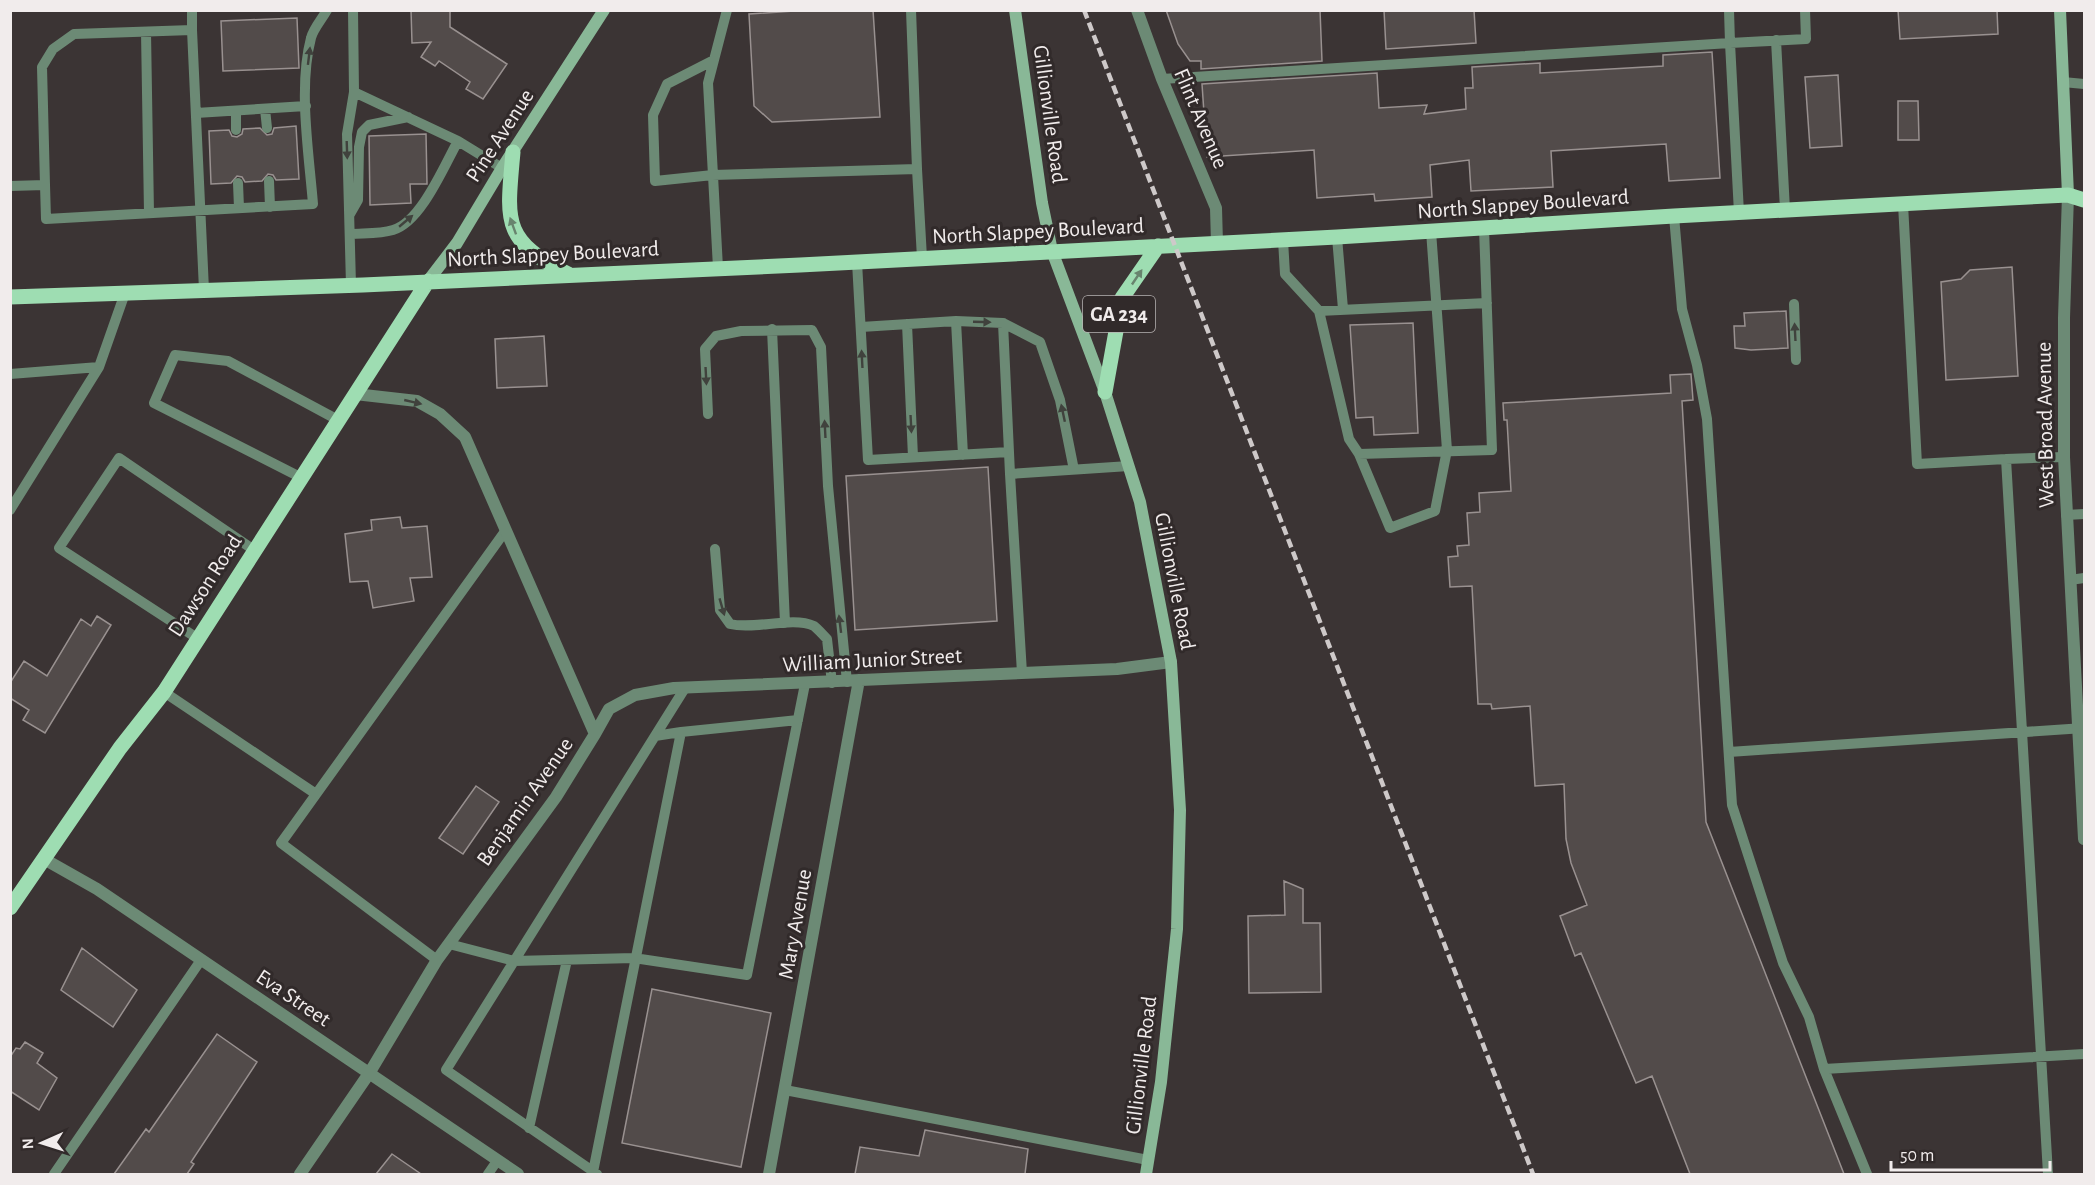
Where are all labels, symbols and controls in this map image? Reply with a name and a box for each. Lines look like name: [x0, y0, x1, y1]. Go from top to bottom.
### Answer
street label: Gillionville Road: [1029, 44, 1071, 185]
one-way arrow: [304, 46, 313, 65]
street label: Flint Avenue: [1170, 65, 1232, 172]
street label: Pine Avenue: [462, 85, 538, 186]
one-way arrow: [343, 141, 352, 160]
street label: North Slappey Boulevard: [1416, 186, 1630, 222]
street label: North Slappey Boulevard: [931, 214, 1145, 248]
one-way arrow: [398, 215, 413, 228]
one-way arrow: [508, 216, 518, 234]
street label: North Slappey Boulevard: [446, 237, 660, 271]
one-way arrow: [1131, 269, 1143, 285]
road number: GA 234: [1083, 296, 1155, 332]
one-way arrow: [973, 317, 992, 327]
one-way arrow: [1790, 322, 1800, 341]
street label: West Broad Avenue: [2033, 342, 2057, 508]
one-way arrow: [858, 350, 867, 369]
one-way arrow: [702, 367, 711, 386]
one-way arrow: [404, 397, 422, 407]
one-way arrow: [1057, 403, 1067, 422]
one-way arrow: [907, 415, 916, 434]
one-way arrow: [820, 420, 830, 439]
street label: Gillionville Road: [1151, 511, 1199, 652]
street label: Dawson Road: [164, 531, 246, 640]
one-way arrow: [718, 598, 727, 616]
one-way arrow: [835, 614, 844, 633]
street label: William Junior Street: [782, 644, 962, 676]
street label: Benjamin Avenue: [473, 733, 577, 870]
street label: Mary Avenue: [774, 867, 816, 981]
street label: Eva Street: [252, 965, 335, 1031]
street label: Gillionville Road: [1122, 995, 1160, 1136]
north arrow: [12, 1113, 72, 1173]
scale bar: [1891, 1134, 2050, 1172]
text: N: [20, 1138, 36, 1150]
text: 50 m: [1900, 1147, 1934, 1165]

